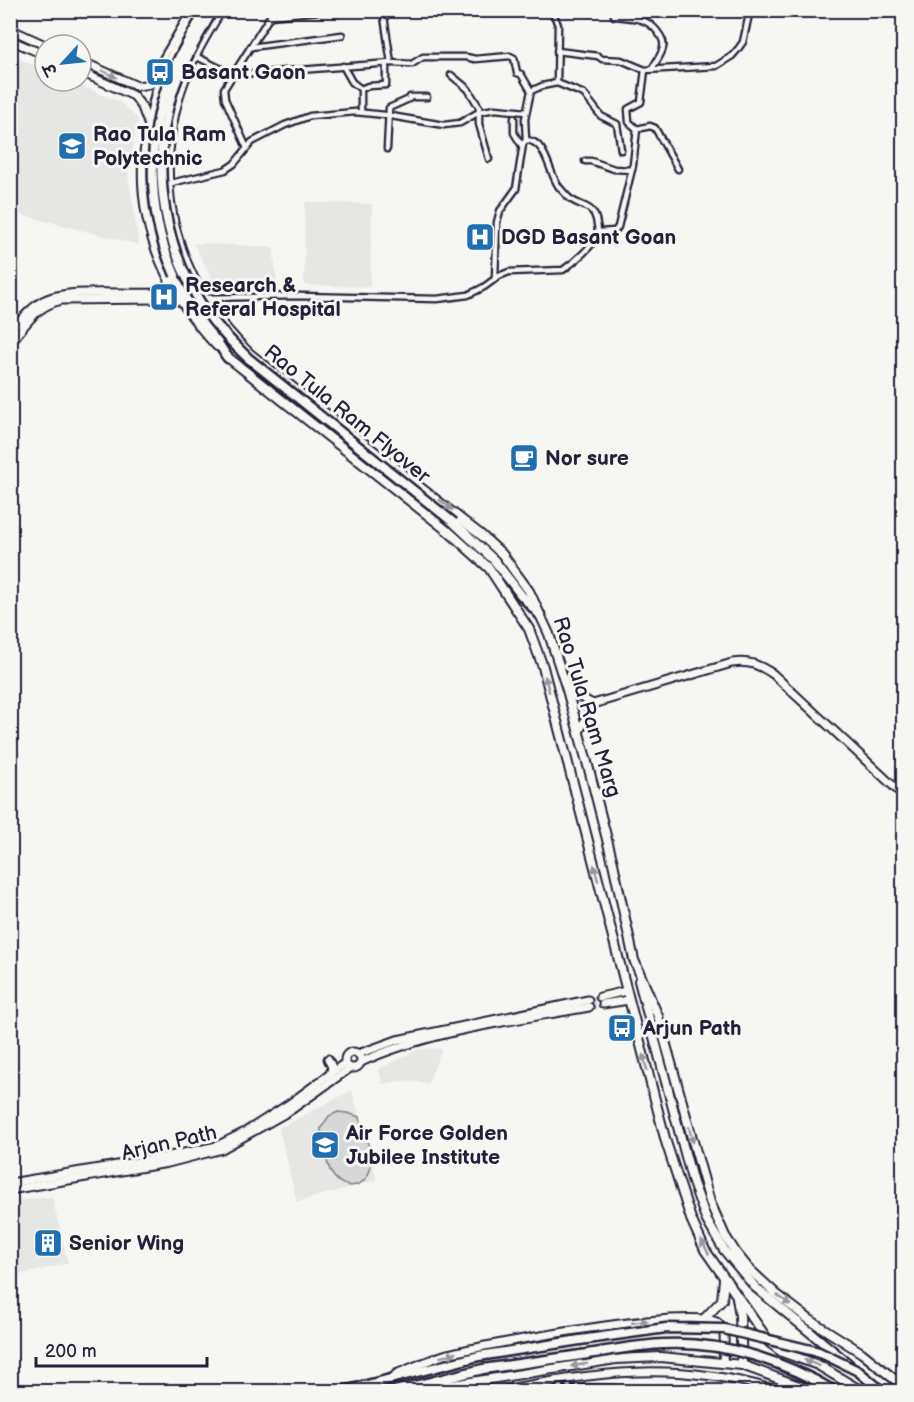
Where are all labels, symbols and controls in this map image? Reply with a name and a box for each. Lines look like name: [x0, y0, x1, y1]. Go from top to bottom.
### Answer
north arrow: [33, 33, 93, 93]
bus stop icon: Basant Gaon: [144, 56, 176, 88]
text: उ: [39, 59, 63, 80]
place label: Basant Gaon: [181, 60, 306, 85]
one-way arrow: [100, 69, 117, 78]
place label: Rao Tula Ram Polytechnic: [93, 122, 226, 171]
school or university icon: Rao Tula Ram Polytechnic: [56, 130, 88, 162]
hospital icon: DGD Basant Goan: [464, 221, 496, 253]
place label: DGD Basant Goan: [501, 225, 676, 250]
place label: Research & Referal Hospital: [185, 273, 341, 322]
hospital icon: Research & Referal Hospital: [148, 281, 180, 313]
street label: Rao Tula Ram Flyover: [259, 339, 435, 489]
cafe icon: Nor sure: [508, 442, 540, 474]
place label: Nor sure: [545, 446, 629, 471]
one-way arrow: [438, 499, 453, 511]
street label: Rao Tula Ram Marg: [548, 614, 626, 800]
one-way arrow: [542, 675, 552, 693]
one-way arrow: [591, 864, 601, 882]
bus stop icon: Arjun Path: [606, 1012, 638, 1044]
place label: Arjun Path: [642, 1016, 741, 1041]
one-way arrow: [640, 1052, 650, 1071]
street label: Arjan Path: [119, 1120, 219, 1166]
place label: Air Force Golden Jubilee Institute: [345, 1121, 508, 1170]
one-way arrow: [687, 1126, 696, 1144]
school or university icon: Air Force Golden Jubilee Institute: [309, 1129, 341, 1161]
building icon: Senior Wing: [32, 1227, 64, 1259]
place label: Senior Wing: [69, 1231, 184, 1256]
one-way arrow: [700, 1238, 710, 1256]
one-way arrow: [775, 1294, 791, 1306]
one-way arrow: [631, 1317, 650, 1327]
scale bar: [36, 1330, 207, 1368]
text: 200 m: [45, 1341, 97, 1362]
one-way arrow: [439, 1349, 457, 1359]
one-way arrow: [803, 1358, 821, 1368]
one-way arrow: [569, 1361, 588, 1370]

